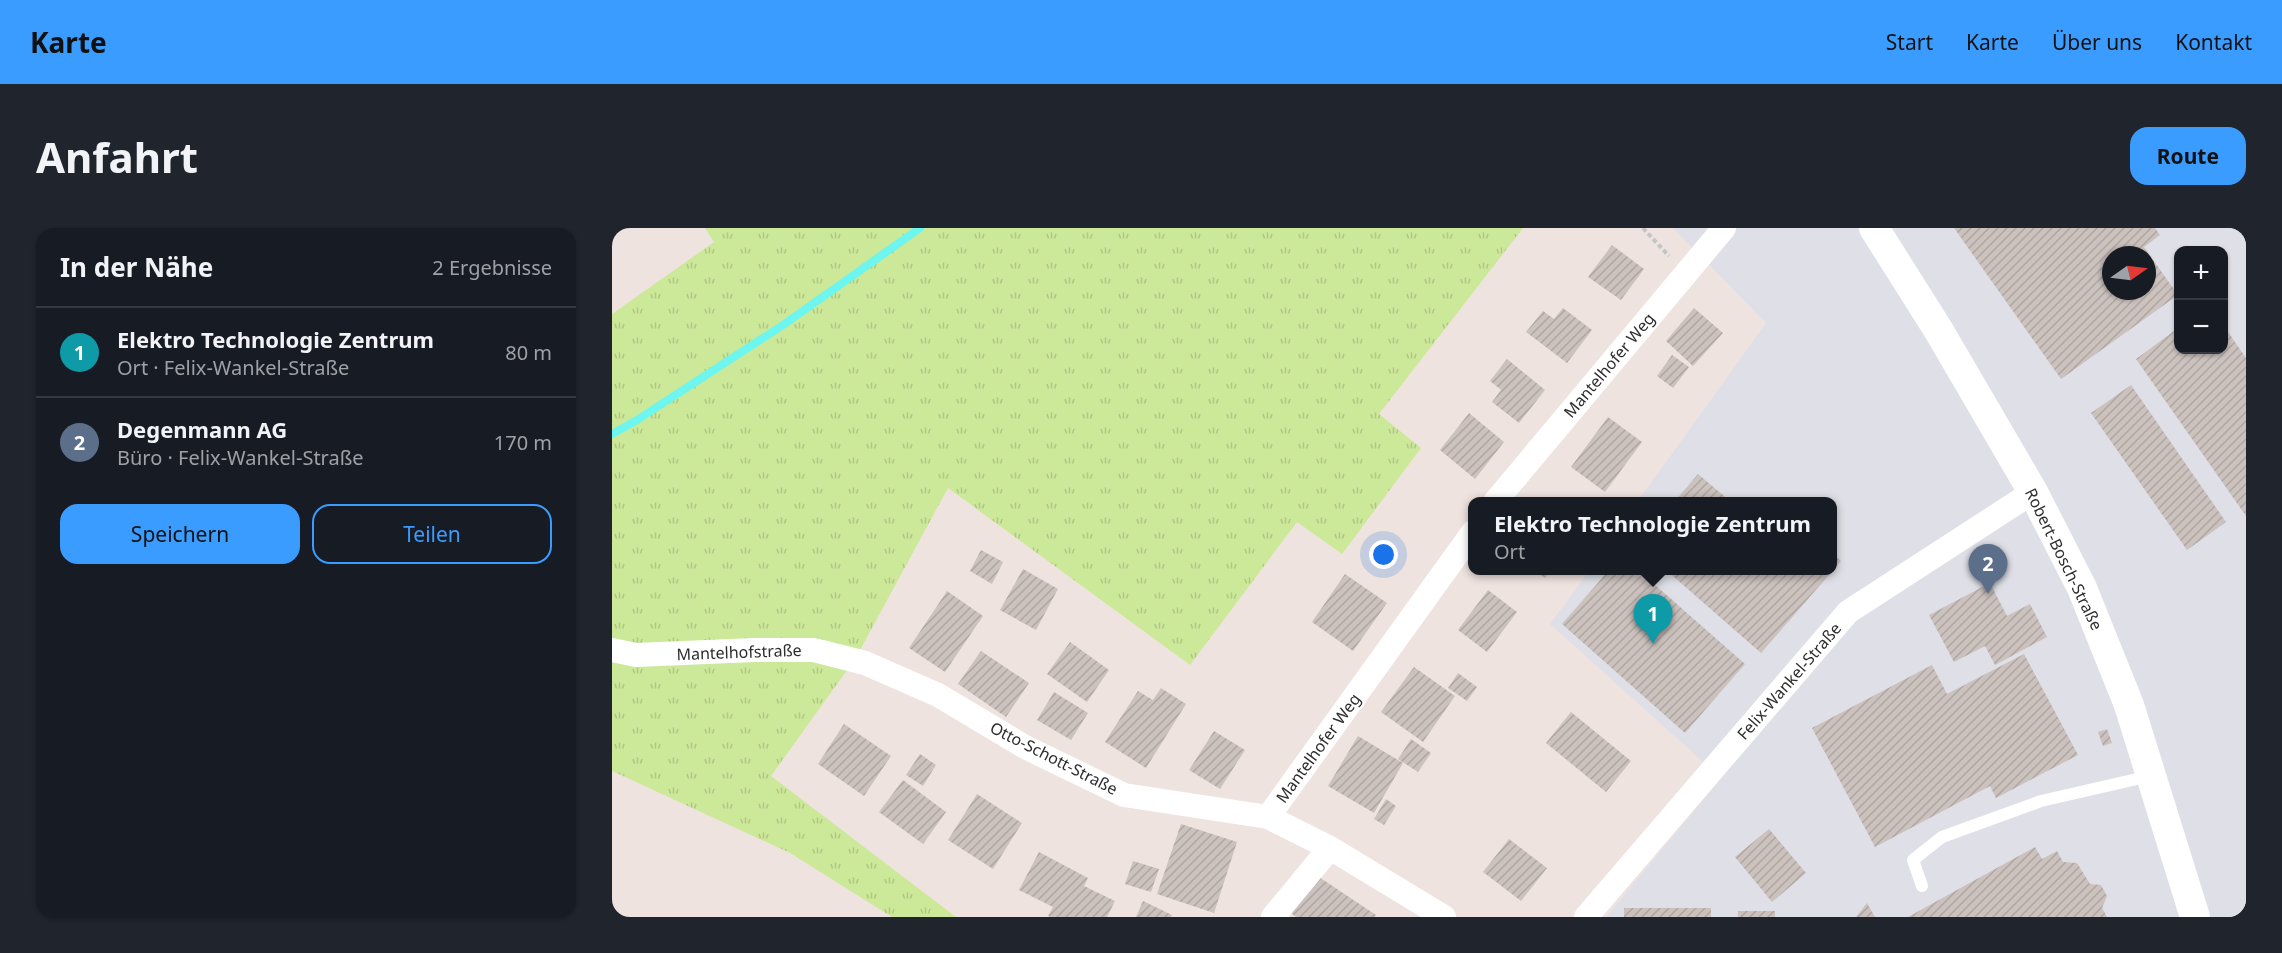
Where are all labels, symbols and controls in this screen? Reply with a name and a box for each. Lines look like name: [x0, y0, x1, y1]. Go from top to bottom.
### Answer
text: Karte: [30, 23, 107, 61]
text: Start: [1886, 28, 1933, 56]
text: Karte: [1966, 28, 2019, 56]
text: Über uns: [2052, 28, 2142, 56]
text: Kontakt: [2175, 28, 2252, 56]
button: Route: [2130, 127, 2246, 185]
text: Anfahrt: [36, 128, 198, 185]
north arrow: [2102, 246, 2156, 300]
map controls: [2174, 246, 2228, 354]
button: +: [2174, 246, 2228, 300]
text: In der Nähe: [60, 249, 213, 285]
text: 2 Ergebnisse: [432, 254, 552, 281]
button: −: [2174, 300, 2228, 354]
street label: Mantelhofer Weg: [1559, 308, 1659, 422]
text: Elektro Technologie Zentrum: [117, 324, 434, 354]
text: 1: [74, 339, 85, 366]
text: 80 m: [505, 339, 552, 366]
text: Ort · Felix-Wankel-Straße: [117, 354, 349, 381]
text: Degenmann AG: [117, 414, 287, 444]
text: 2: [74, 429, 85, 456]
text: 170 m: [494, 429, 552, 456]
text: Büro · Felix-Wankel-Straße: [117, 444, 364, 471]
street label: Robert-Bosch-Straße: [2020, 484, 2108, 634]
popup: [1468, 497, 1837, 575]
button: Speichern: [60, 504, 300, 564]
button: Teilen: [312, 504, 552, 564]
text: Elektro Technologie Zentrum: [1494, 508, 1811, 538]
text: Ort: [1494, 538, 1525, 565]
your location: [1369, 540, 1398, 569]
pin: 2: [1968, 544, 2008, 594]
pin: 1: [1634, 594, 1672, 644]
street label: Felix-Wankel-Straße: [1732, 618, 1846, 744]
street label: Mantelhofstraße: [676, 639, 802, 665]
street label: Mantelhofer Weg: [1271, 689, 1365, 807]
street label: Otto-Schott-Straße: [986, 716, 1122, 800]

